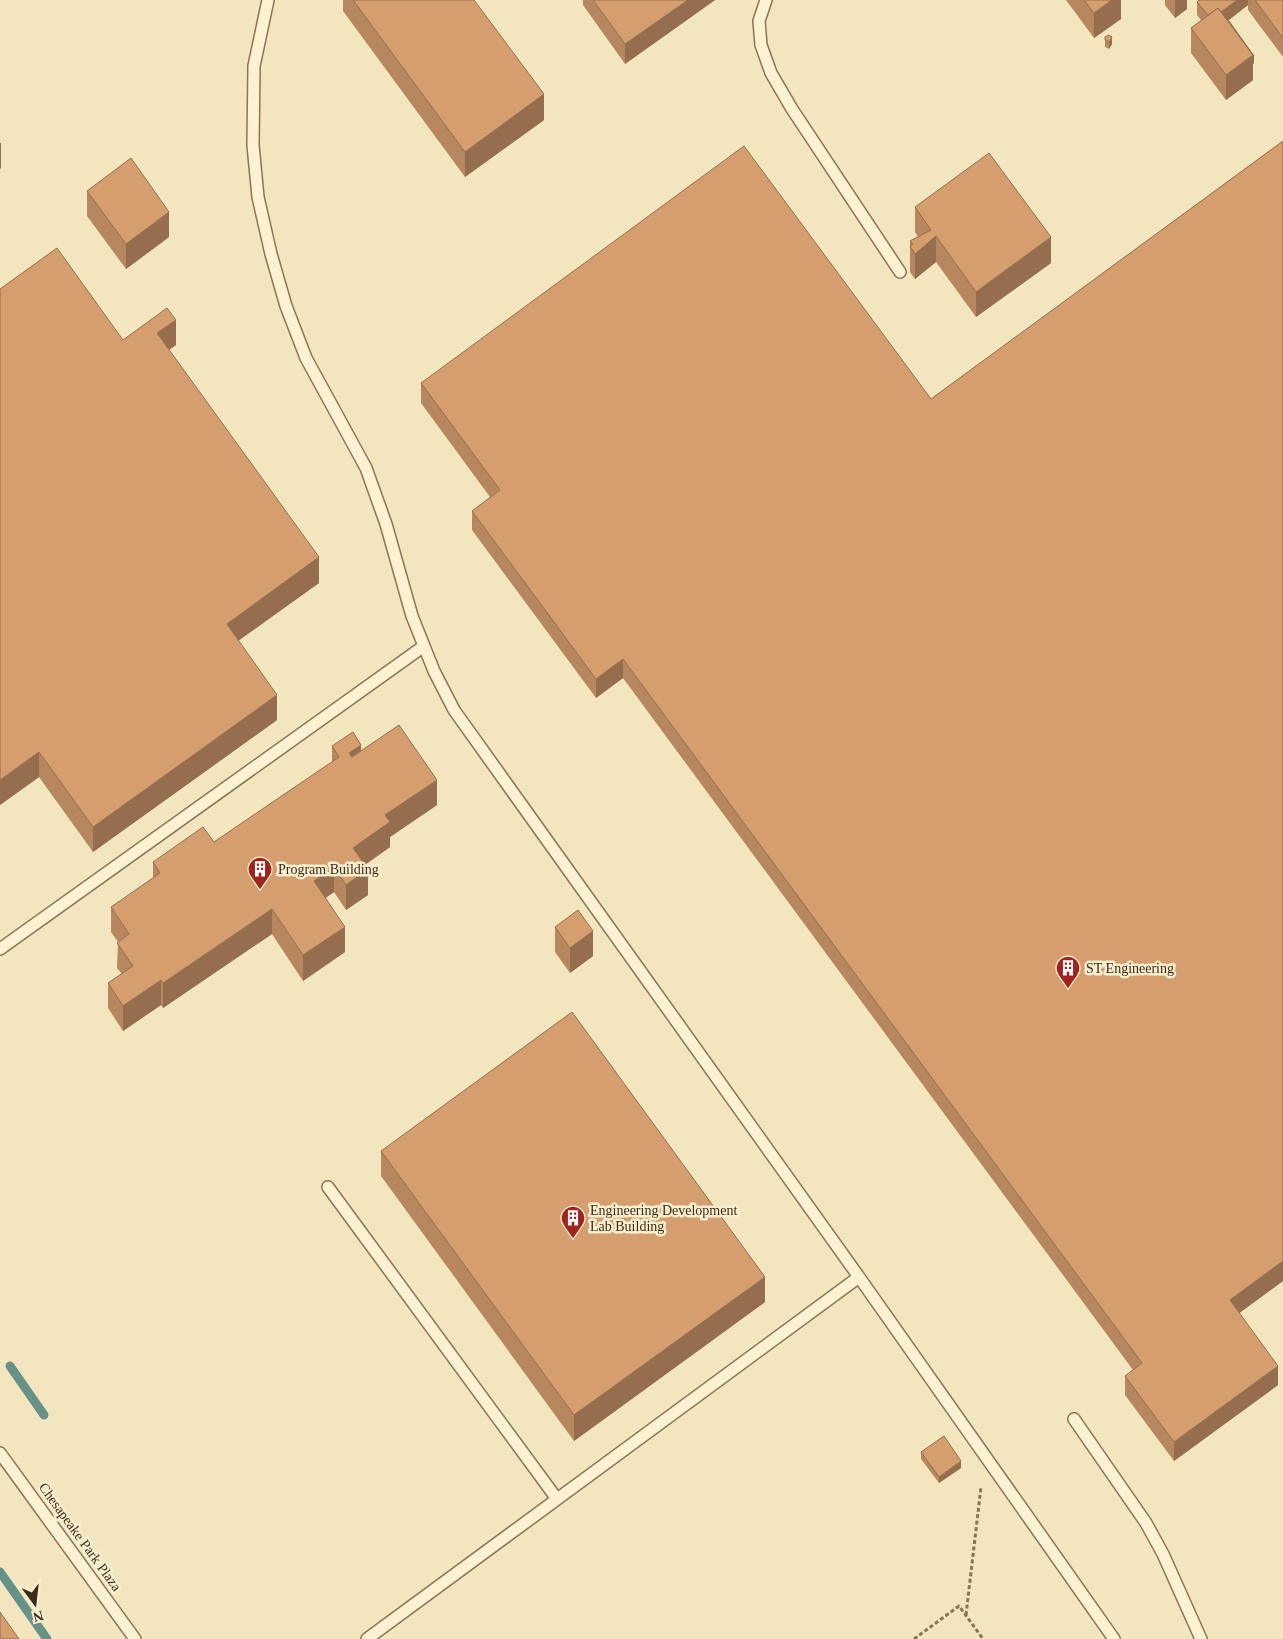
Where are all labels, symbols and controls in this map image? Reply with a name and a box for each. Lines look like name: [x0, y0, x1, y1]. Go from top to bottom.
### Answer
building icon: Program Building: [247, 856, 273, 890]
place label: Program Building: [278, 862, 379, 877]
building icon: ST Engineering: [1055, 955, 1081, 989]
place label: ST Engineering: [1086, 961, 1174, 976]
place label: Engineering Development Lab Building: [590, 1203, 737, 1234]
building icon: Engineering Development Lab Building: [560, 1205, 586, 1239]
street label: Chesapeake Park Plaza: [36, 1480, 125, 1595]
north arrow: [10, 1579, 60, 1629]
text: N: [31, 1608, 45, 1625]

